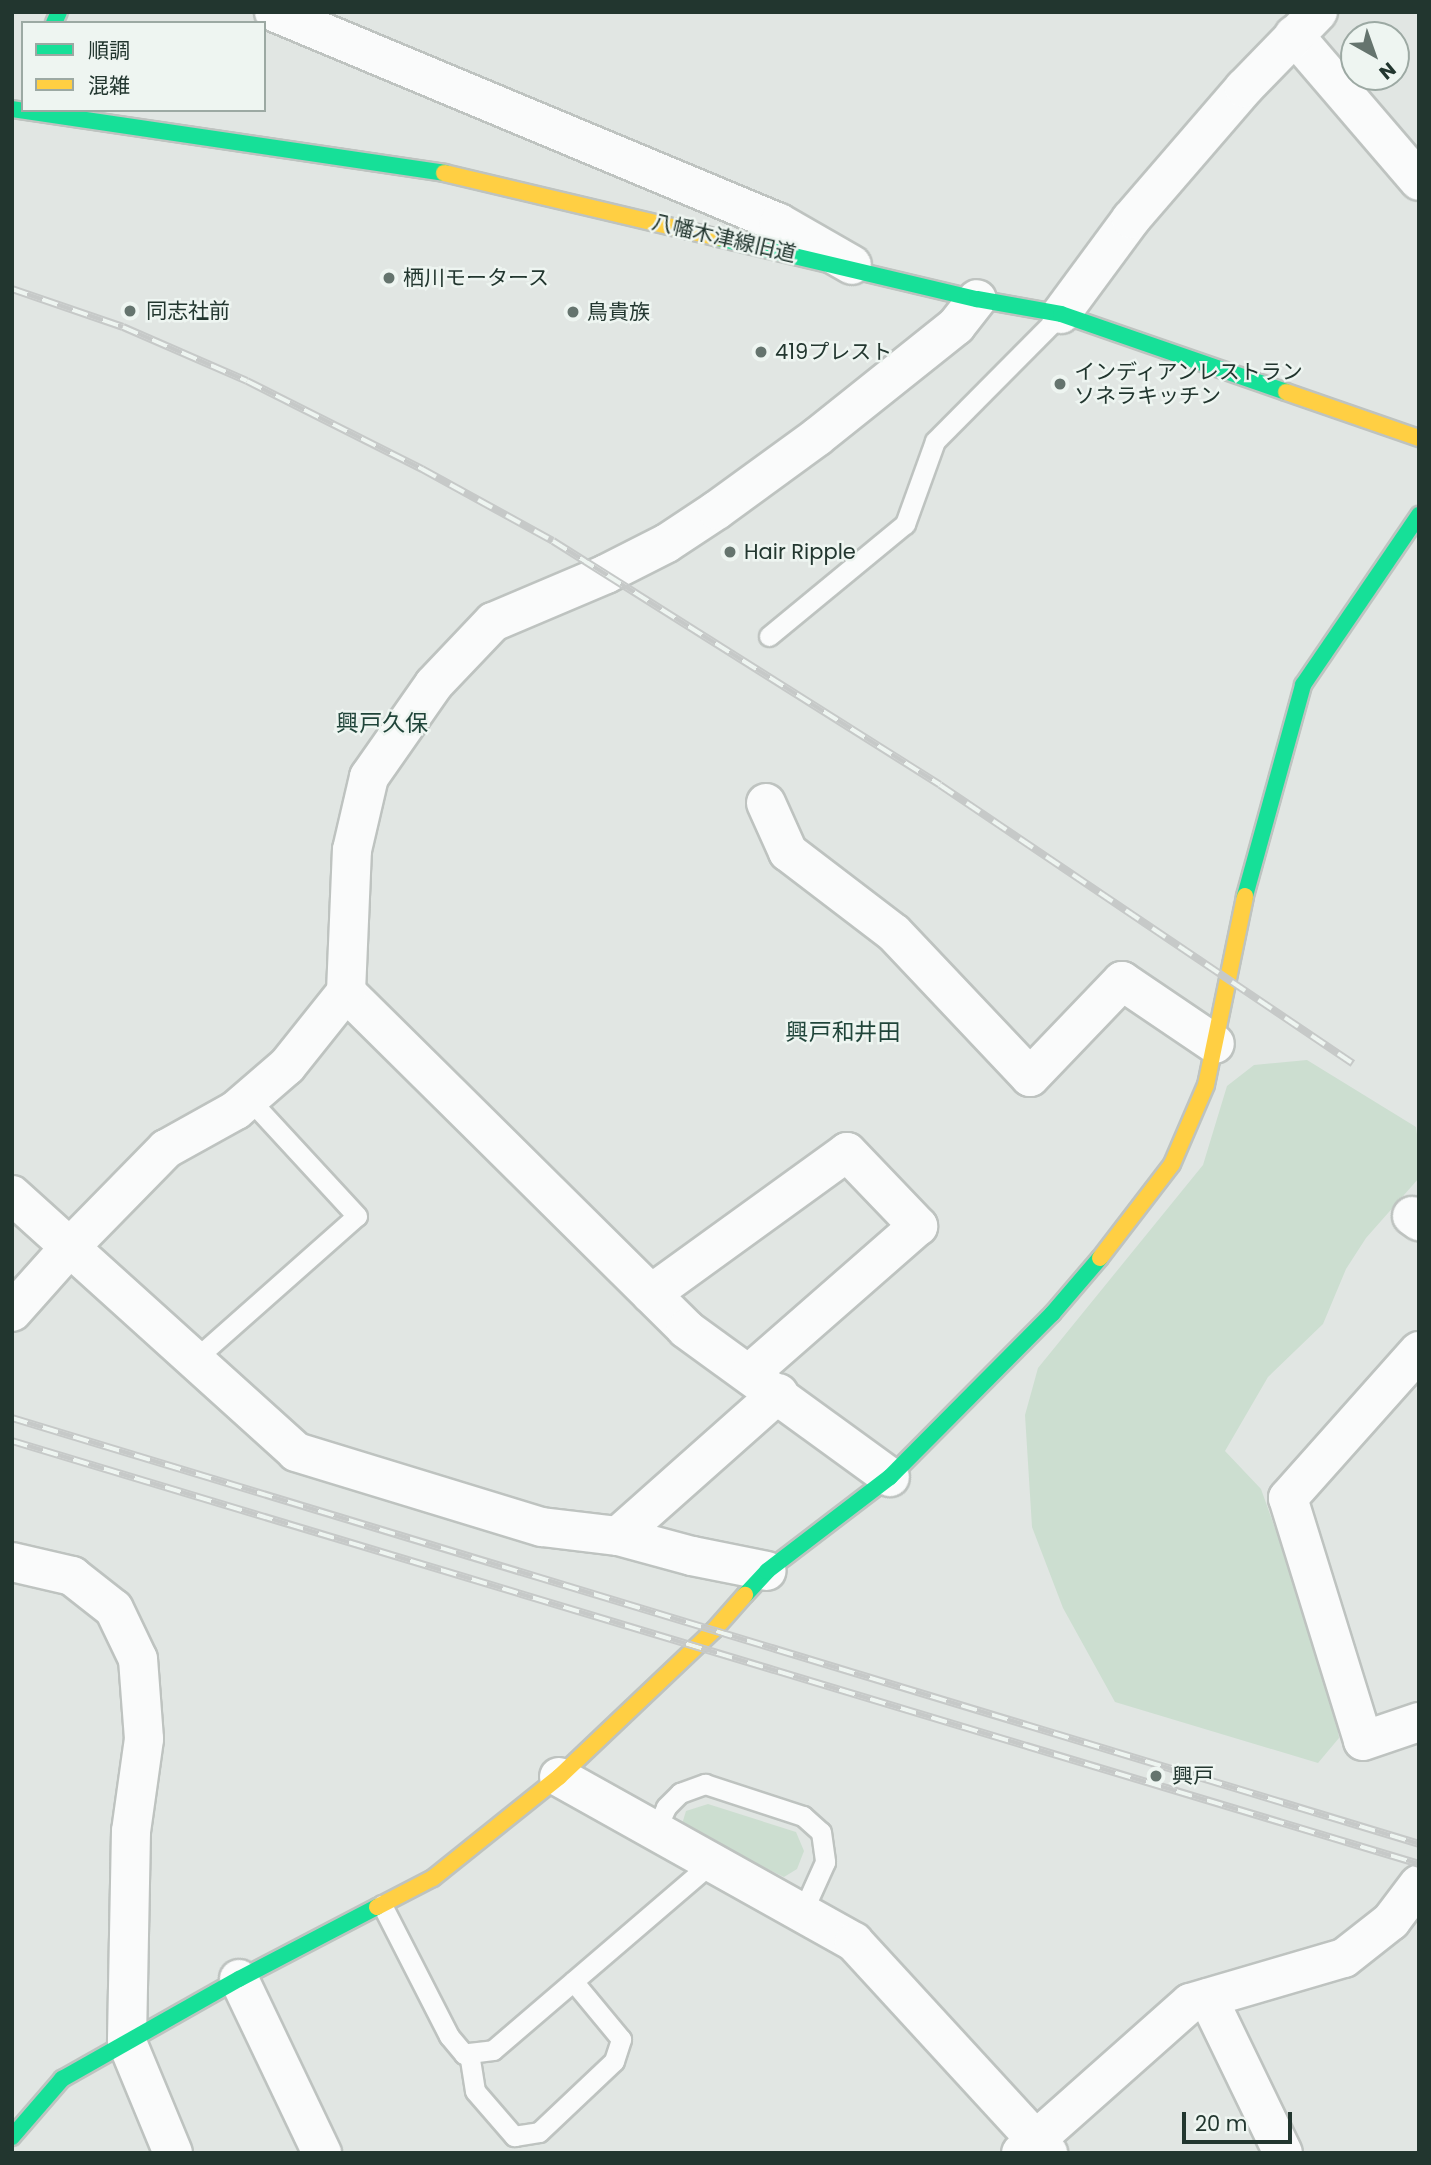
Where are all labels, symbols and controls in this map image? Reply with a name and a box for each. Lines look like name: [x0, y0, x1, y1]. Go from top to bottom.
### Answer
legend: [21, 21, 266, 112]
north arrow: [1340, 21, 1410, 91]
text: 順調: [88, 36, 130, 65]
text: N: [1373, 56, 1402, 86]
text: 混雑: [88, 71, 130, 100]
street label: 八幡木津線旧道: [650, 209, 798, 267]
place label: 栖川モータース: [403, 265, 550, 291]
marker: 栖川モータース: [381, 270, 397, 286]
place label: 同志社前: [146, 298, 230, 324]
place label: 鳥貴族: [587, 299, 650, 325]
marker: 同志社前: [120, 301, 140, 321]
marker: 鳥貴族: [565, 304, 581, 320]
place label: 419プレスト: [775, 339, 892, 365]
marker: 419プレスト: [753, 344, 769, 360]
place label: インディアンレストラン ソネラキッチン: [1074, 359, 1305, 409]
marker: インディアンレストラン ソネラキッチン: [1052, 376, 1068, 392]
place label: Hair Ripple: [744, 539, 856, 565]
marker: Hair Ripple: [722, 544, 738, 560]
district label: 興戸久保: [336, 709, 428, 737]
district label: 興戸和井田: [786, 1018, 900, 1046]
place label: 興戸: [1172, 1763, 1214, 1789]
marker: 興戸: [1146, 1766, 1166, 1786]
scale bar: [1186, 2098, 1296, 2142]
text: 20 m: [1195, 2109, 1248, 2138]

